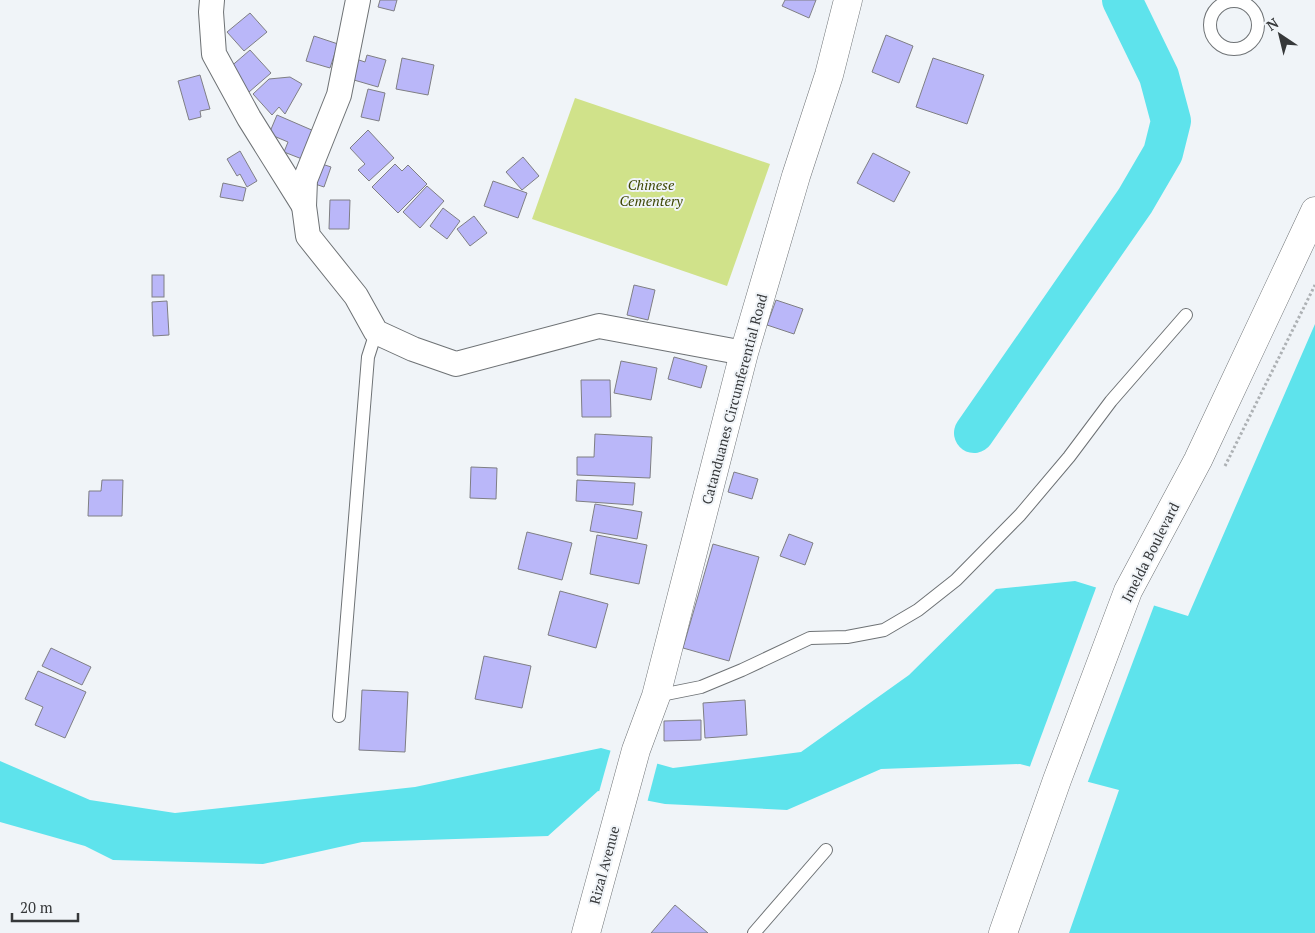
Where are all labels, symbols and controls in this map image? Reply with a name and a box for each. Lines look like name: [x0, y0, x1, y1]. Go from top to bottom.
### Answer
north arrow: [1255, 10, 1305, 60]
text: N: [1262, 13, 1282, 35]
park label: Chinese Cementery: [619, 175, 683, 210]
street label: Catanduanes Circumferential Road: [697, 291, 771, 506]
street label: Imelda Boulevard: [1117, 499, 1183, 605]
street label: Rizal Avenue: [584, 824, 624, 906]
scale bar: [12, 890, 79, 922]
text: 20 m: [20, 897, 53, 917]

